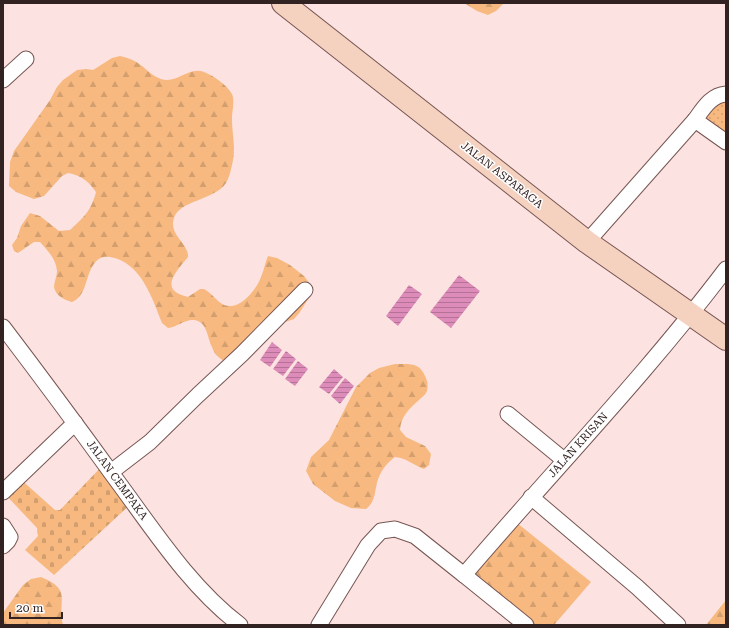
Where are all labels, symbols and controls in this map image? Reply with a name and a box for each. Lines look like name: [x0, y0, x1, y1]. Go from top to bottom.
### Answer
street label: JALAN ASPARAGA: [458, 139, 546, 211]
street label: JALAN KRISAN: [545, 410, 611, 480]
street label: JALAN CEMPAKA: [84, 438, 150, 523]
scale bar: [10, 594, 62, 620]
text: 20 m: [16, 601, 43, 615]

